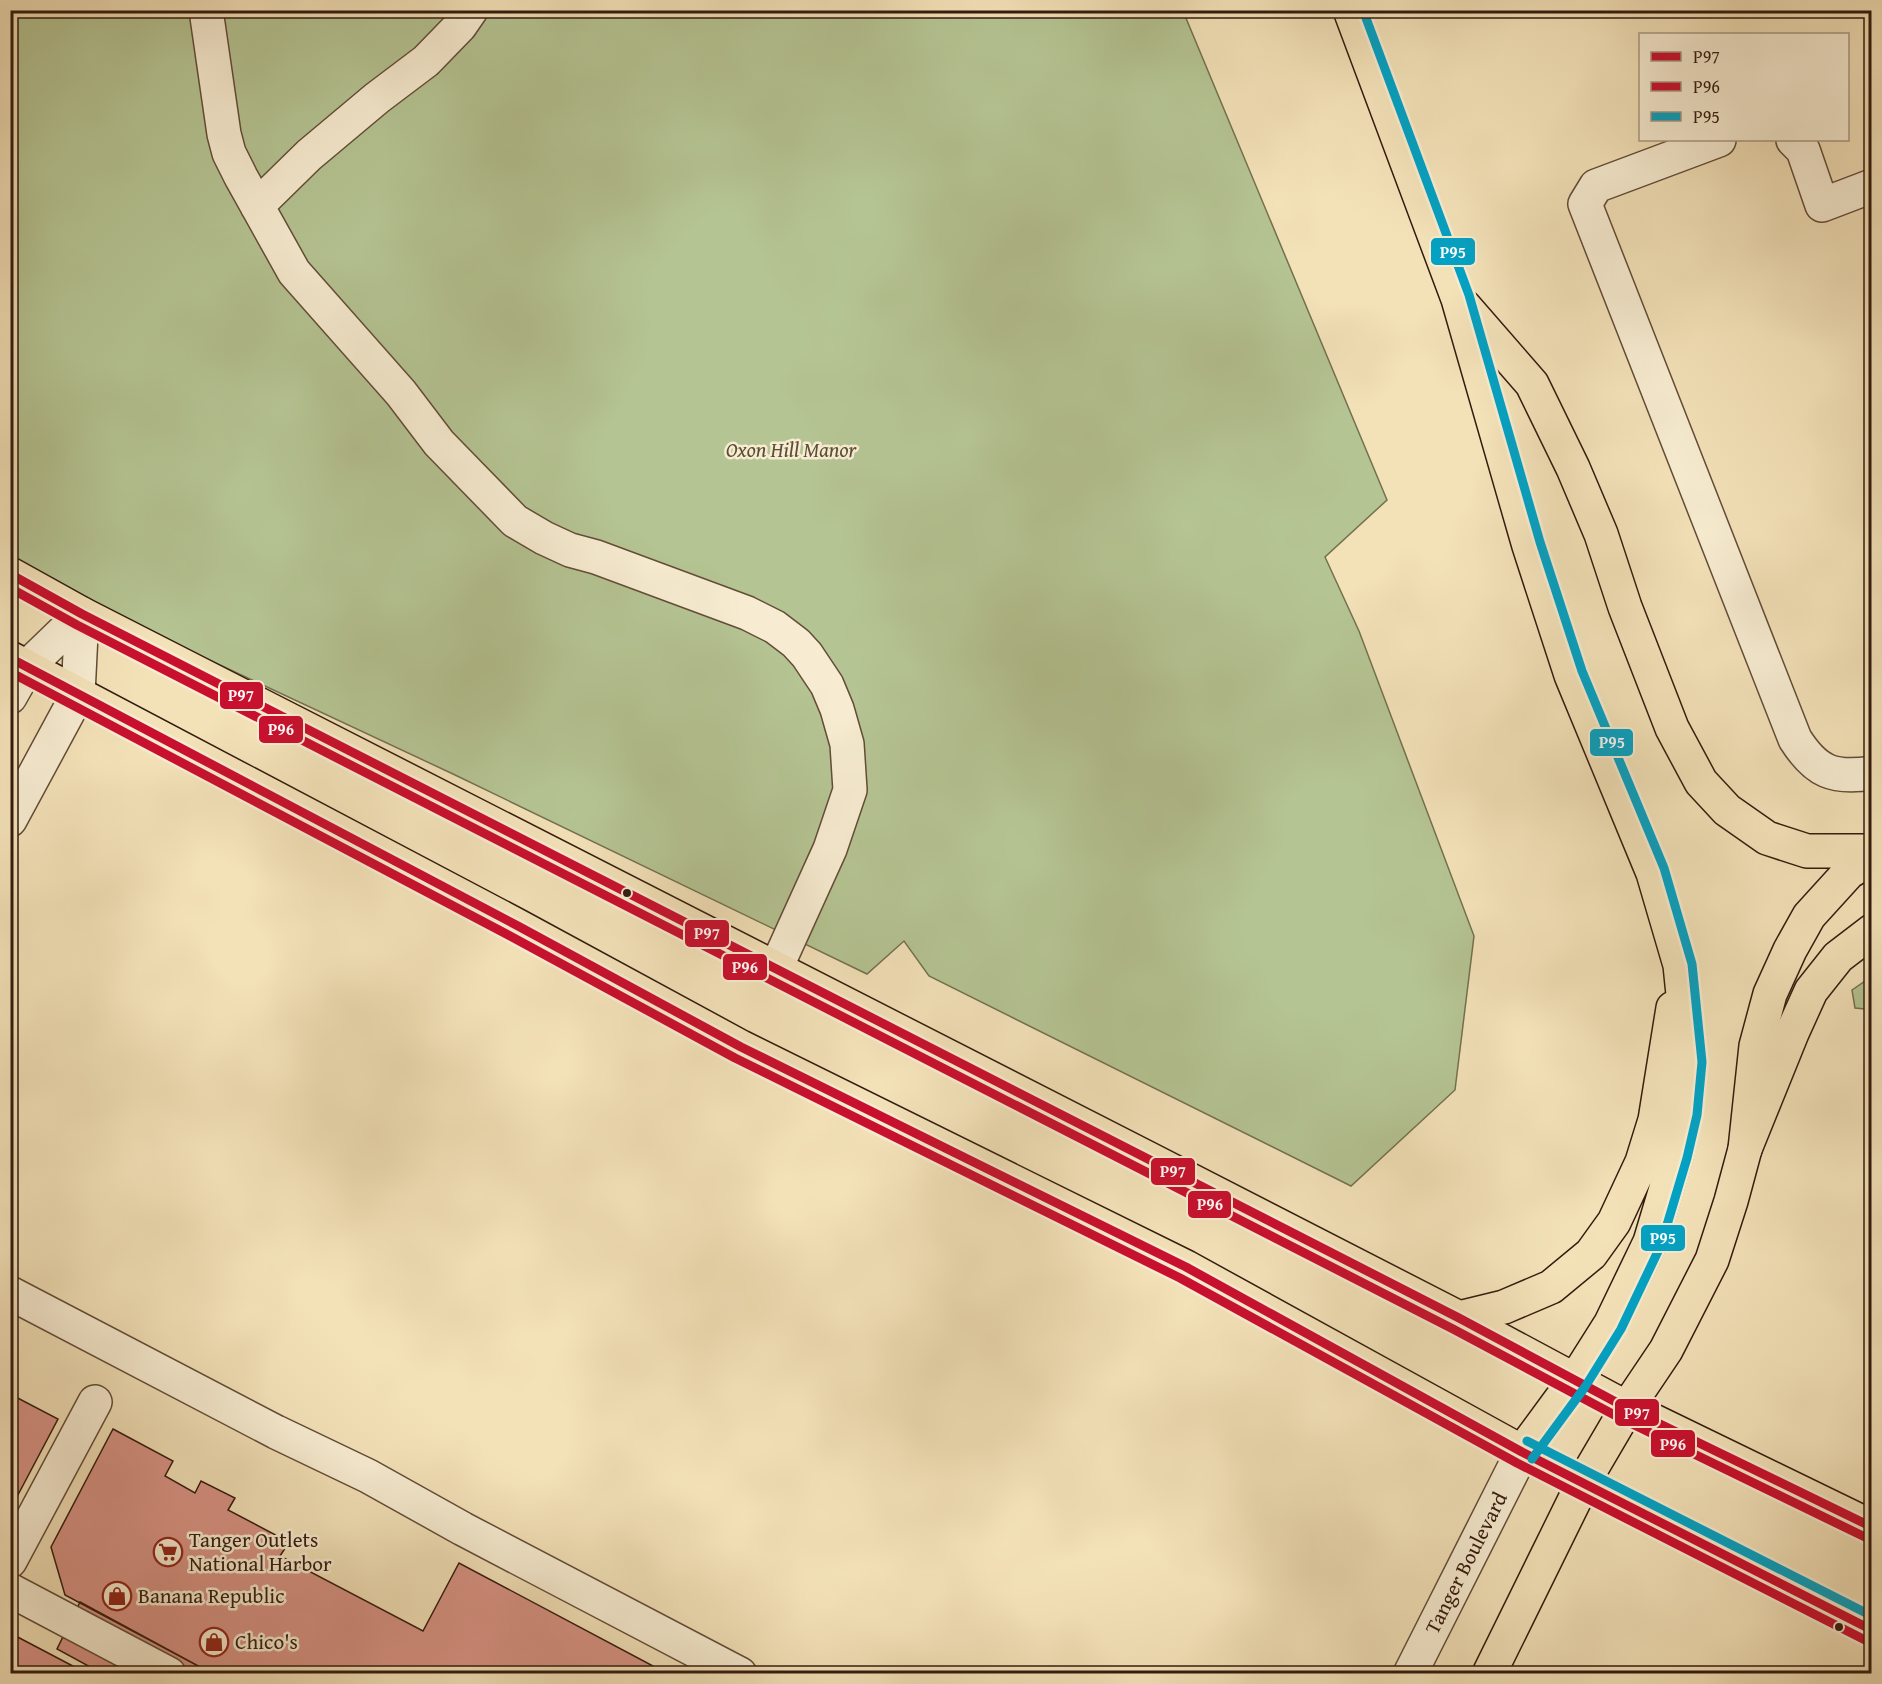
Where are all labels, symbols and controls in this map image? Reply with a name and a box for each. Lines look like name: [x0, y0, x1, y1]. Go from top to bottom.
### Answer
legend: [1639, 33, 1849, 141]
text: P97: [1693, 43, 1720, 70]
text: P96: [1693, 73, 1720, 100]
text: P95: [1693, 103, 1720, 130]
line badge: P95: [1430, 237, 1476, 266]
text: P95: [1440, 240, 1466, 264]
park label: Oxon Hill Manor: [726, 434, 857, 465]
line badge: P97: [219, 681, 264, 710]
text: P97: [228, 683, 254, 707]
line badge: P96: [258, 715, 304, 744]
text: P96: [268, 717, 294, 741]
line badge: P95: [1589, 728, 1634, 757]
text: P95: [1599, 730, 1625, 754]
unlabelled marker: [621, 887, 633, 899]
line badge: P97: [684, 919, 730, 948]
text: P97: [694, 921, 720, 945]
line badge: P96: [722, 953, 768, 981]
text: P96: [732, 955, 758, 979]
line badge: P97: [1150, 1157, 1196, 1186]
text: P97: [1160, 1159, 1186, 1183]
line badge: P96: [1187, 1190, 1232, 1219]
text: P96: [1197, 1192, 1223, 1216]
line badge: P95: [1640, 1224, 1686, 1252]
text: P95: [1650, 1226, 1676, 1250]
line badge: P97: [1614, 1398, 1660, 1427]
text: P97: [1624, 1401, 1650, 1425]
line badge: P96: [1650, 1429, 1696, 1458]
text: P96: [1660, 1432, 1686, 1456]
street label: Tanger Boulevard: [1416, 1486, 1515, 1639]
place label: Tanger Outlets National Harbor: [189, 1524, 332, 1579]
supermarket icon: Tanger Outlets National Harbor: [152, 1536, 184, 1568]
shop icon: Banana Republic: [101, 1580, 133, 1612]
place label: Banana Republic: [138, 1580, 285, 1611]
unlabelled marker: [1833, 1621, 1845, 1633]
shop icon: Chico's: [198, 1626, 230, 1658]
place label: Chico's: [235, 1626, 298, 1657]

